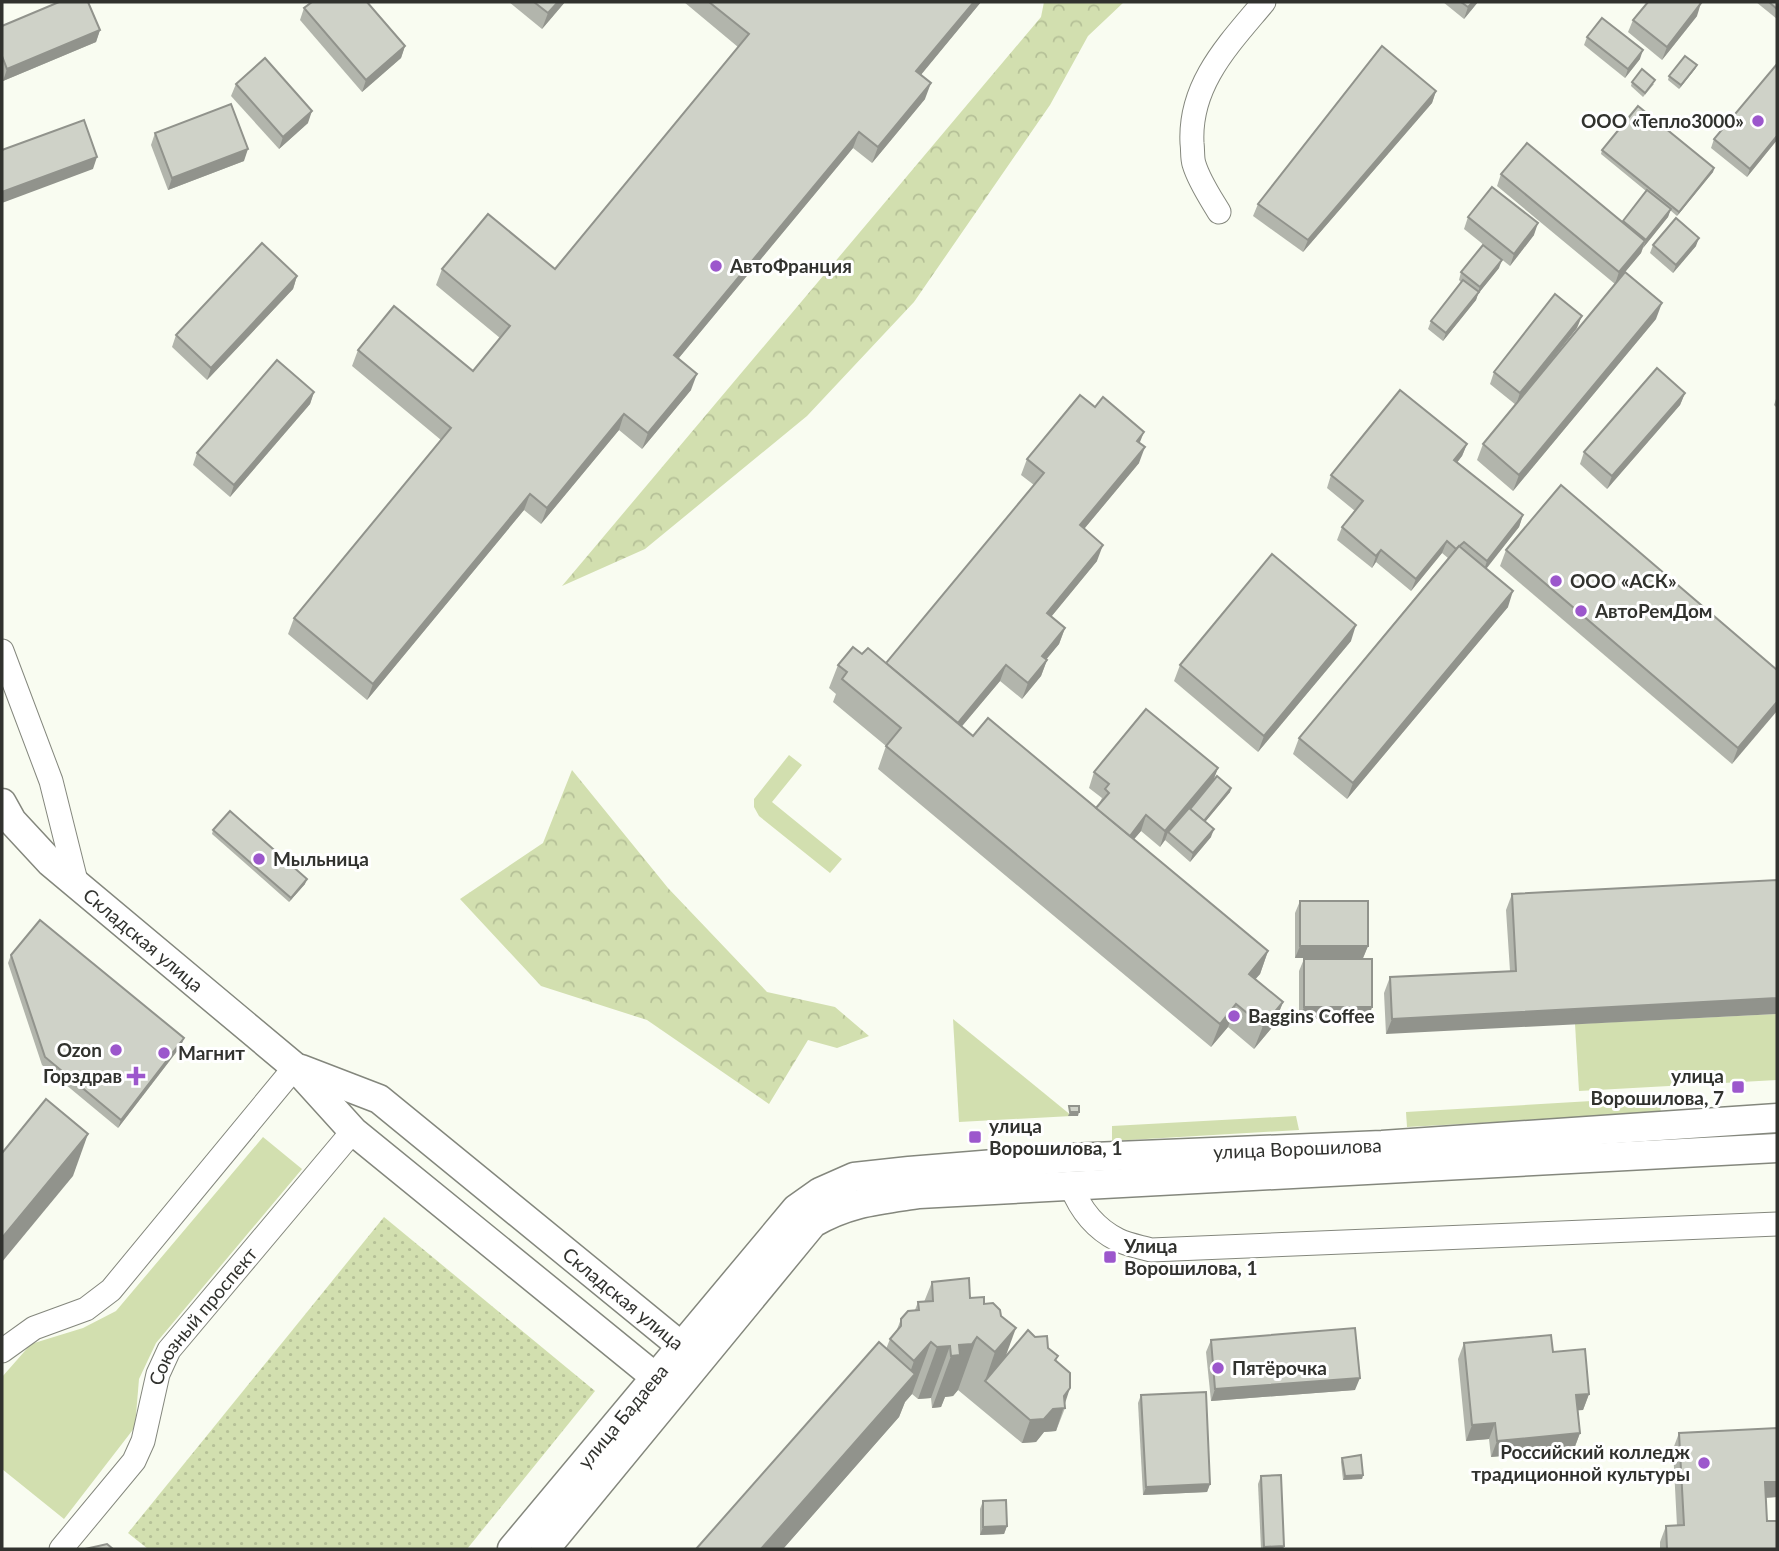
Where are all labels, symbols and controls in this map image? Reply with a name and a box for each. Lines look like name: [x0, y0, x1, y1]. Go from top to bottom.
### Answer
place label: ООО «Тепло3000»: [1581, 109, 1744, 132]
marker: ООО «Тепло3000»: [1750, 113, 1766, 129]
place label: АвтоФранция: [729, 254, 852, 277]
marker: АвтоФранция: [708, 258, 724, 274]
place label: ООО «АСК»: [1570, 569, 1677, 592]
marker: ООО «АСК»: [1548, 573, 1564, 589]
place label: АвтоРемДом: [1594, 599, 1712, 622]
marker: АвтоРемДом: [1573, 603, 1589, 619]
place label: Мыльница: [273, 847, 369, 870]
marker: Мыльница: [251, 851, 267, 867]
street label: Складская улица: [79, 883, 208, 996]
place label: Baggins Coffee: [1248, 1004, 1375, 1027]
marker: Baggins Coffee: [1226, 1008, 1242, 1024]
place label: Ozon: [57, 1038, 102, 1061]
place label: Магнит: [178, 1041, 245, 1064]
marker: Ozon: [108, 1042, 124, 1058]
marker: Магнит: [156, 1045, 172, 1061]
place label: Горздрав: [43, 1064, 122, 1087]
place label: улица Ворошилова, 7: [1591, 1064, 1724, 1109]
marker: Горздрав: [128, 1068, 144, 1084]
marker: улица Ворошилова, 7: [1730, 1079, 1746, 1095]
place label: улица Ворошилова, 1: [989, 1114, 1122, 1159]
marker: улица Ворошилова, 1: [967, 1129, 983, 1145]
street label: улица Ворошилова: [1213, 1133, 1382, 1163]
place label: Улица Ворошилова, 1: [1123, 1234, 1257, 1279]
street label: Союзный проспект: [144, 1242, 262, 1387]
street label: Складская улица: [558, 1242, 689, 1354]
marker: Улица Ворошилова, 1: [1102, 1249, 1118, 1265]
place label: Пятёрочка: [1232, 1356, 1327, 1379]
street label: улица Бадаева: [573, 1359, 672, 1472]
marker: Пятёрочка: [1210, 1360, 1226, 1376]
place label: Российский колледж традиционной культуры: [1471, 1440, 1690, 1485]
marker: Российский колледж традиционной культуры: [1696, 1455, 1712, 1471]

